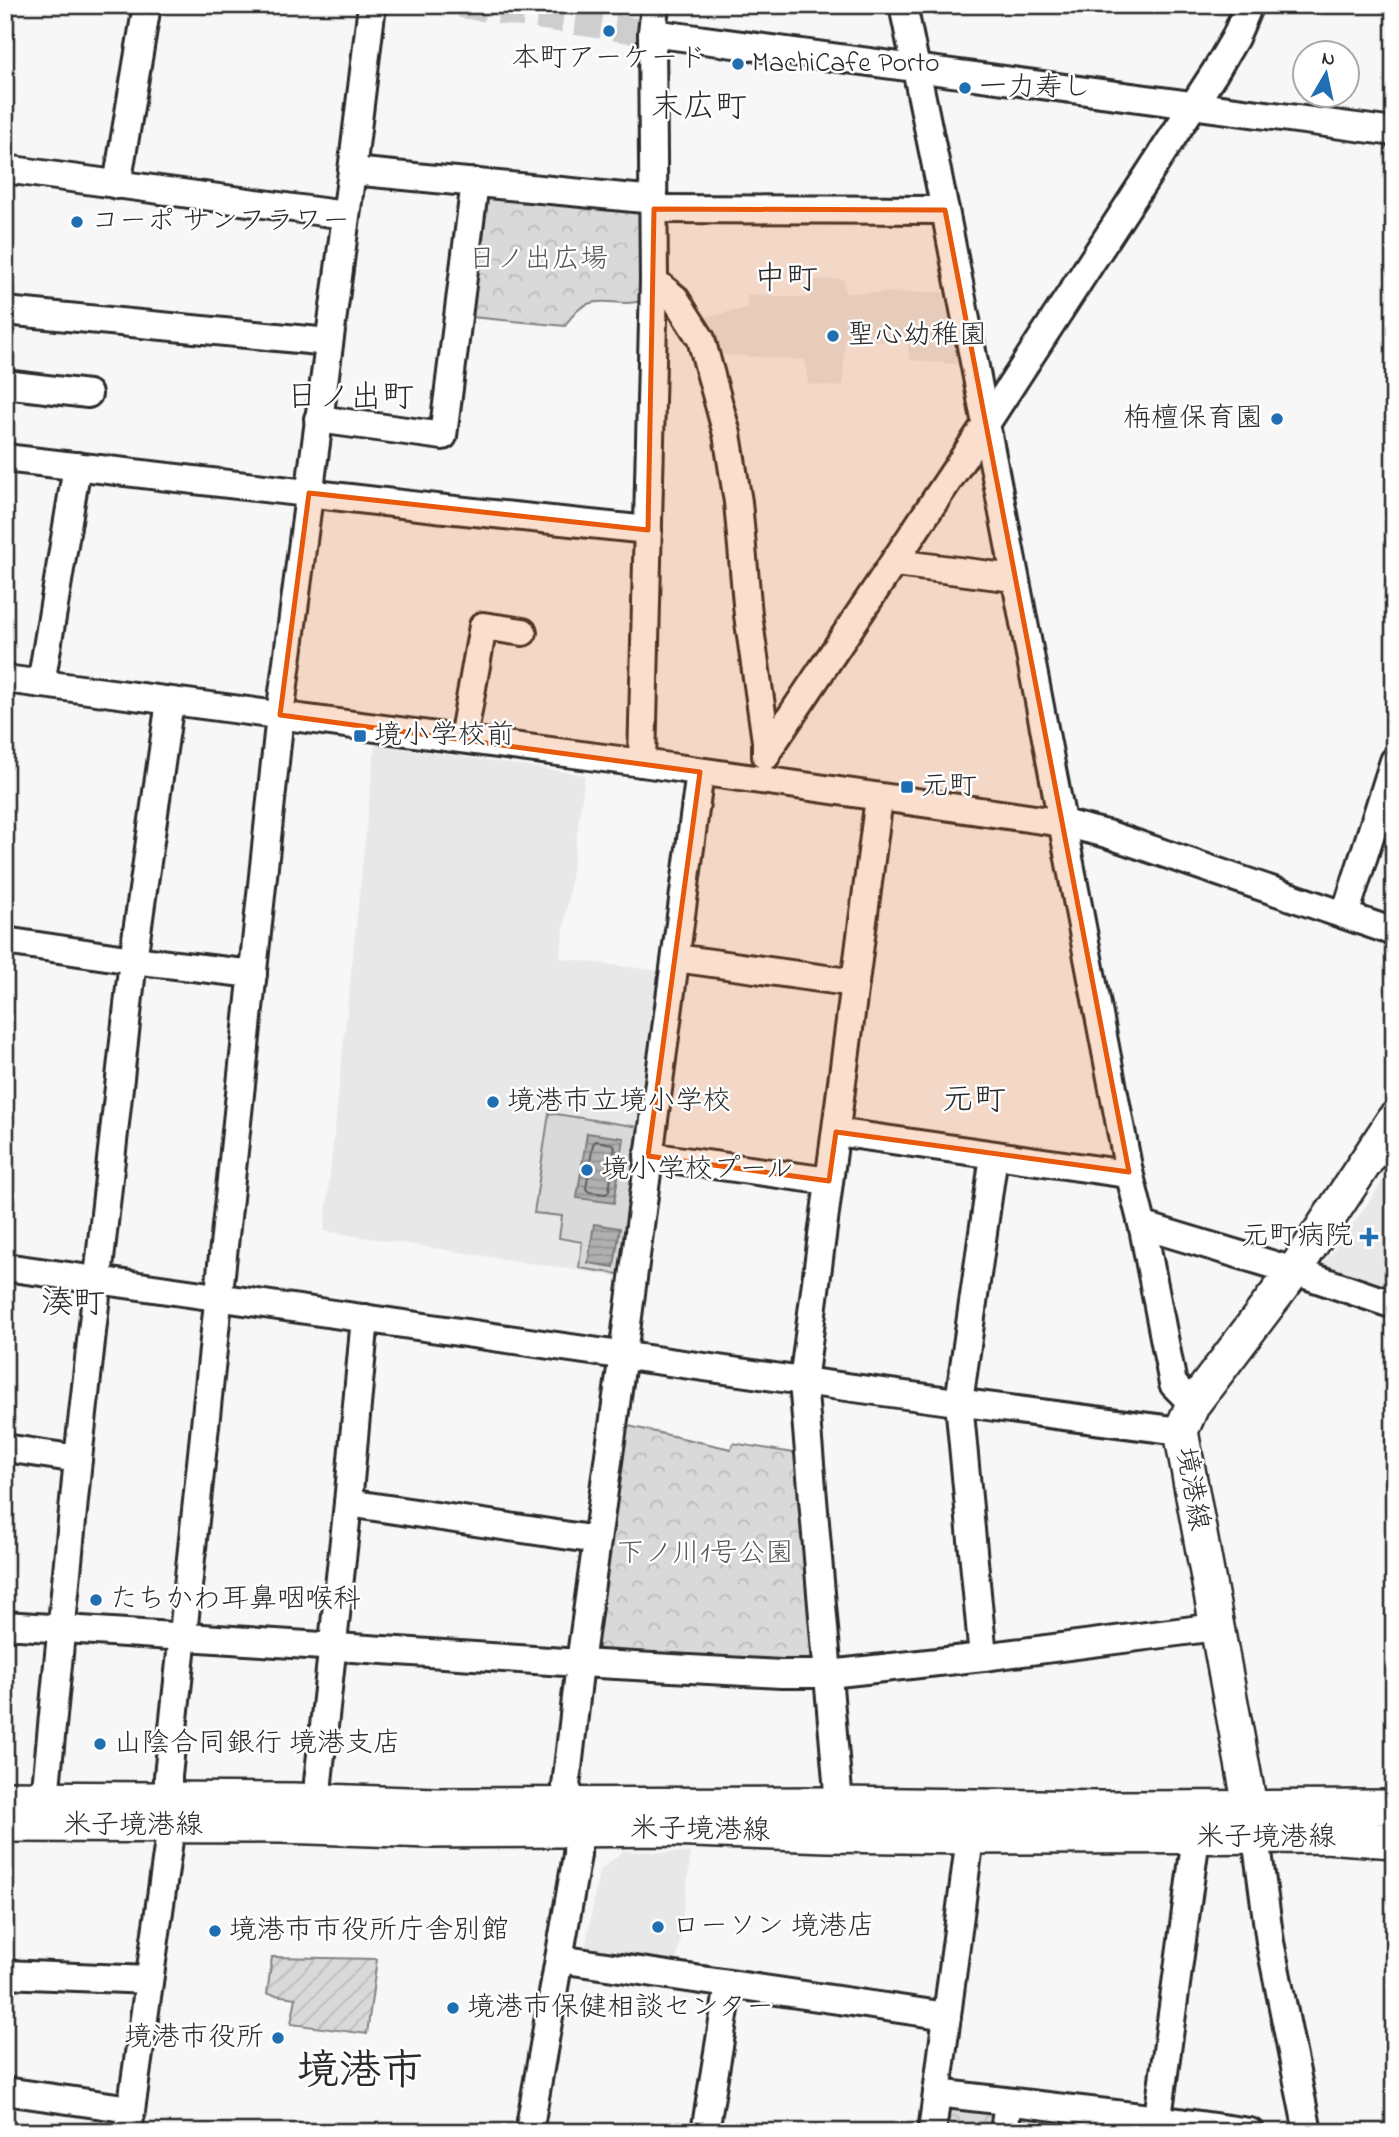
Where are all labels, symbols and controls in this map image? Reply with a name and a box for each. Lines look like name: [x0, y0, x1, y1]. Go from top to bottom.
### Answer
marker: 本町アーケード: [601, 23, 617, 39]
north arrow: [1290, 38, 1360, 108]
place label: 本町アーケード: [512, 39, 706, 80]
place label: MachiCafe Porto: [752, 44, 940, 85]
text: N: [1320, 45, 1337, 74]
marker: MachiCafe Porto: [730, 56, 746, 72]
place label: 一力寿し: [979, 68, 1091, 109]
marker: 一力寿し: [957, 80, 973, 96]
district label: 末広町: [651, 85, 747, 132]
place label: コーポ サンフラワー: [91, 202, 350, 243]
marker: コーポ サンフラワー: [69, 214, 85, 230]
park label: 日ノ出広場: [468, 240, 608, 281]
district label: 中町: [754, 257, 818, 304]
place label: 聖心幼稚園: [847, 316, 987, 357]
marker: 聖心幼稚園: [825, 328, 841, 344]
district label: 日ノ出町: [286, 375, 414, 422]
place label: 栴檀保育園: [1123, 399, 1263, 440]
marker: 栴檀保育園: [1269, 411, 1285, 427]
place label: 境小学校前: [374, 716, 514, 757]
marker: 境小学校前: [352, 728, 368, 744]
place label: 元町: [921, 767, 977, 808]
marker: 元町: [899, 779, 915, 795]
district label: 元町: [942, 1078, 1006, 1125]
place label: 境港市立境小学校: [507, 1082, 731, 1123]
marker: 境港市立境小学校: [485, 1094, 501, 1110]
place label: 境小学校プール: [601, 1150, 794, 1191]
marker: 境小学校プール: [579, 1162, 595, 1178]
place label: 元町病院: [1241, 1217, 1353, 1258]
marker: 元町病院: [1359, 1227, 1379, 1247]
district label: 湊町: [41, 1281, 105, 1328]
street label: 境港線: [1164, 1444, 1218, 1534]
park label: 下ノ川1号公園: [617, 1534, 793, 1575]
place label: たちかわ耳鼻咽喉科: [110, 1580, 361, 1621]
marker: たちかわ耳鼻咽喉科: [88, 1592, 104, 1608]
place label: 山陰合同銀行 境港支店: [114, 1724, 401, 1765]
marker: 山陰合同銀行 境港支店: [92, 1736, 108, 1752]
street label: 米子境港線: [63, 1806, 203, 1847]
street label: 米子境港線: [630, 1809, 770, 1853]
street label: 米子境港線: [1196, 1818, 1336, 1859]
place label: ローソン 境港店: [672, 1907, 875, 1948]
place label: 境港市市役所庁舎別館: [229, 1911, 509, 1952]
marker: ローソン 境港店: [650, 1919, 666, 1935]
marker: 境港市市役所庁舎別館: [207, 1923, 223, 1939]
place label: 境港市保健相談センター: [467, 1988, 774, 2029]
marker: 境港市保健相談センター: [445, 2000, 461, 2016]
place label: 境港市役所: [124, 2018, 264, 2059]
marker: 境港市役所: [270, 2030, 286, 2046]
district label: 境港市: [297, 2042, 423, 2103]

